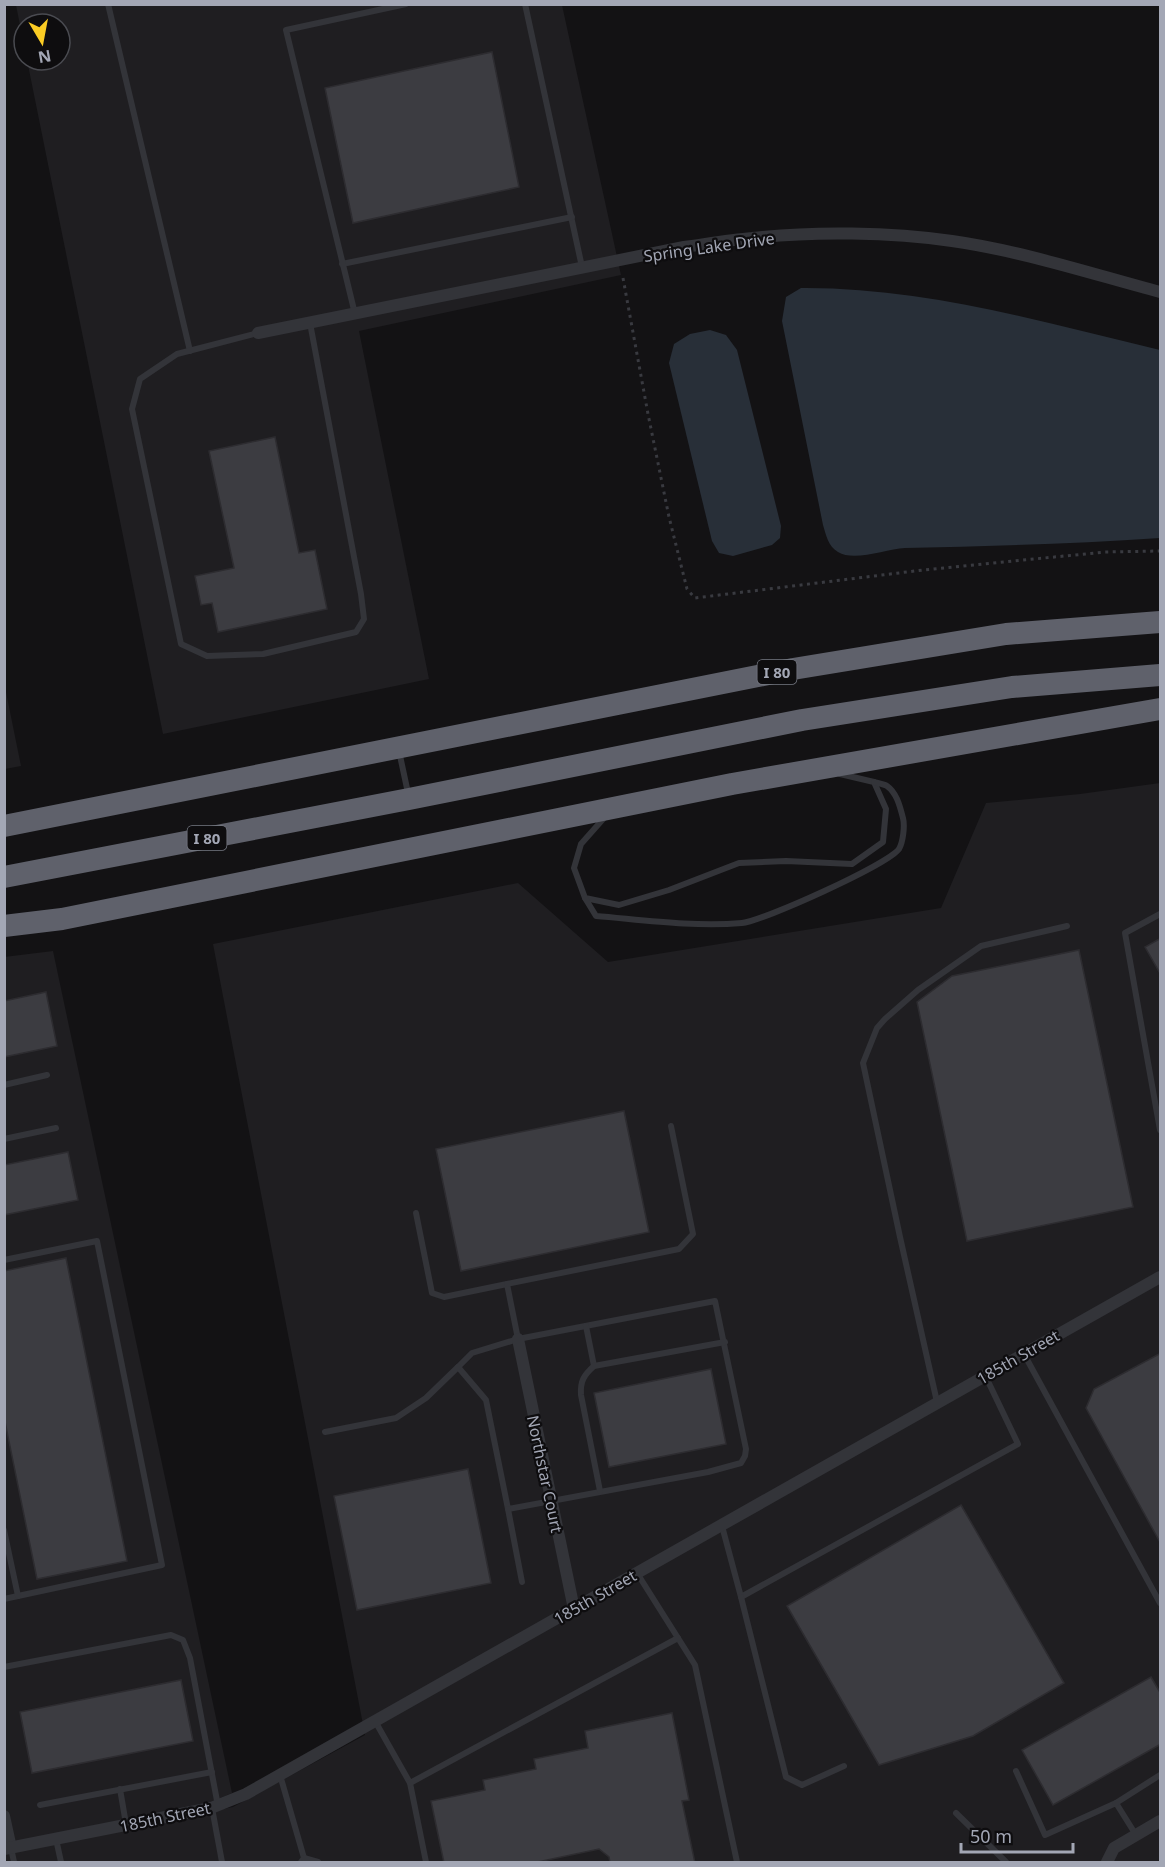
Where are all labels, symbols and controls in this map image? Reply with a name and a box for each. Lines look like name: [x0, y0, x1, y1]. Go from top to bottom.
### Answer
north arrow: [12, 12, 72, 72]
text: N: [36, 45, 53, 69]
street label: Spring Lake Drive: [642, 227, 776, 267]
road number: I 80: [758, 660, 796, 684]
road number: I 80: [188, 826, 226, 850]
street label: 185th Street: [973, 1324, 1064, 1390]
street label: Northstar Court: [522, 1413, 568, 1535]
street label: 185th Street: [550, 1564, 641, 1630]
street label: 185th Street: [118, 1797, 212, 1837]
scale bar: [961, 1816, 1074, 1854]
text: 50 m: [970, 1824, 1012, 1848]

